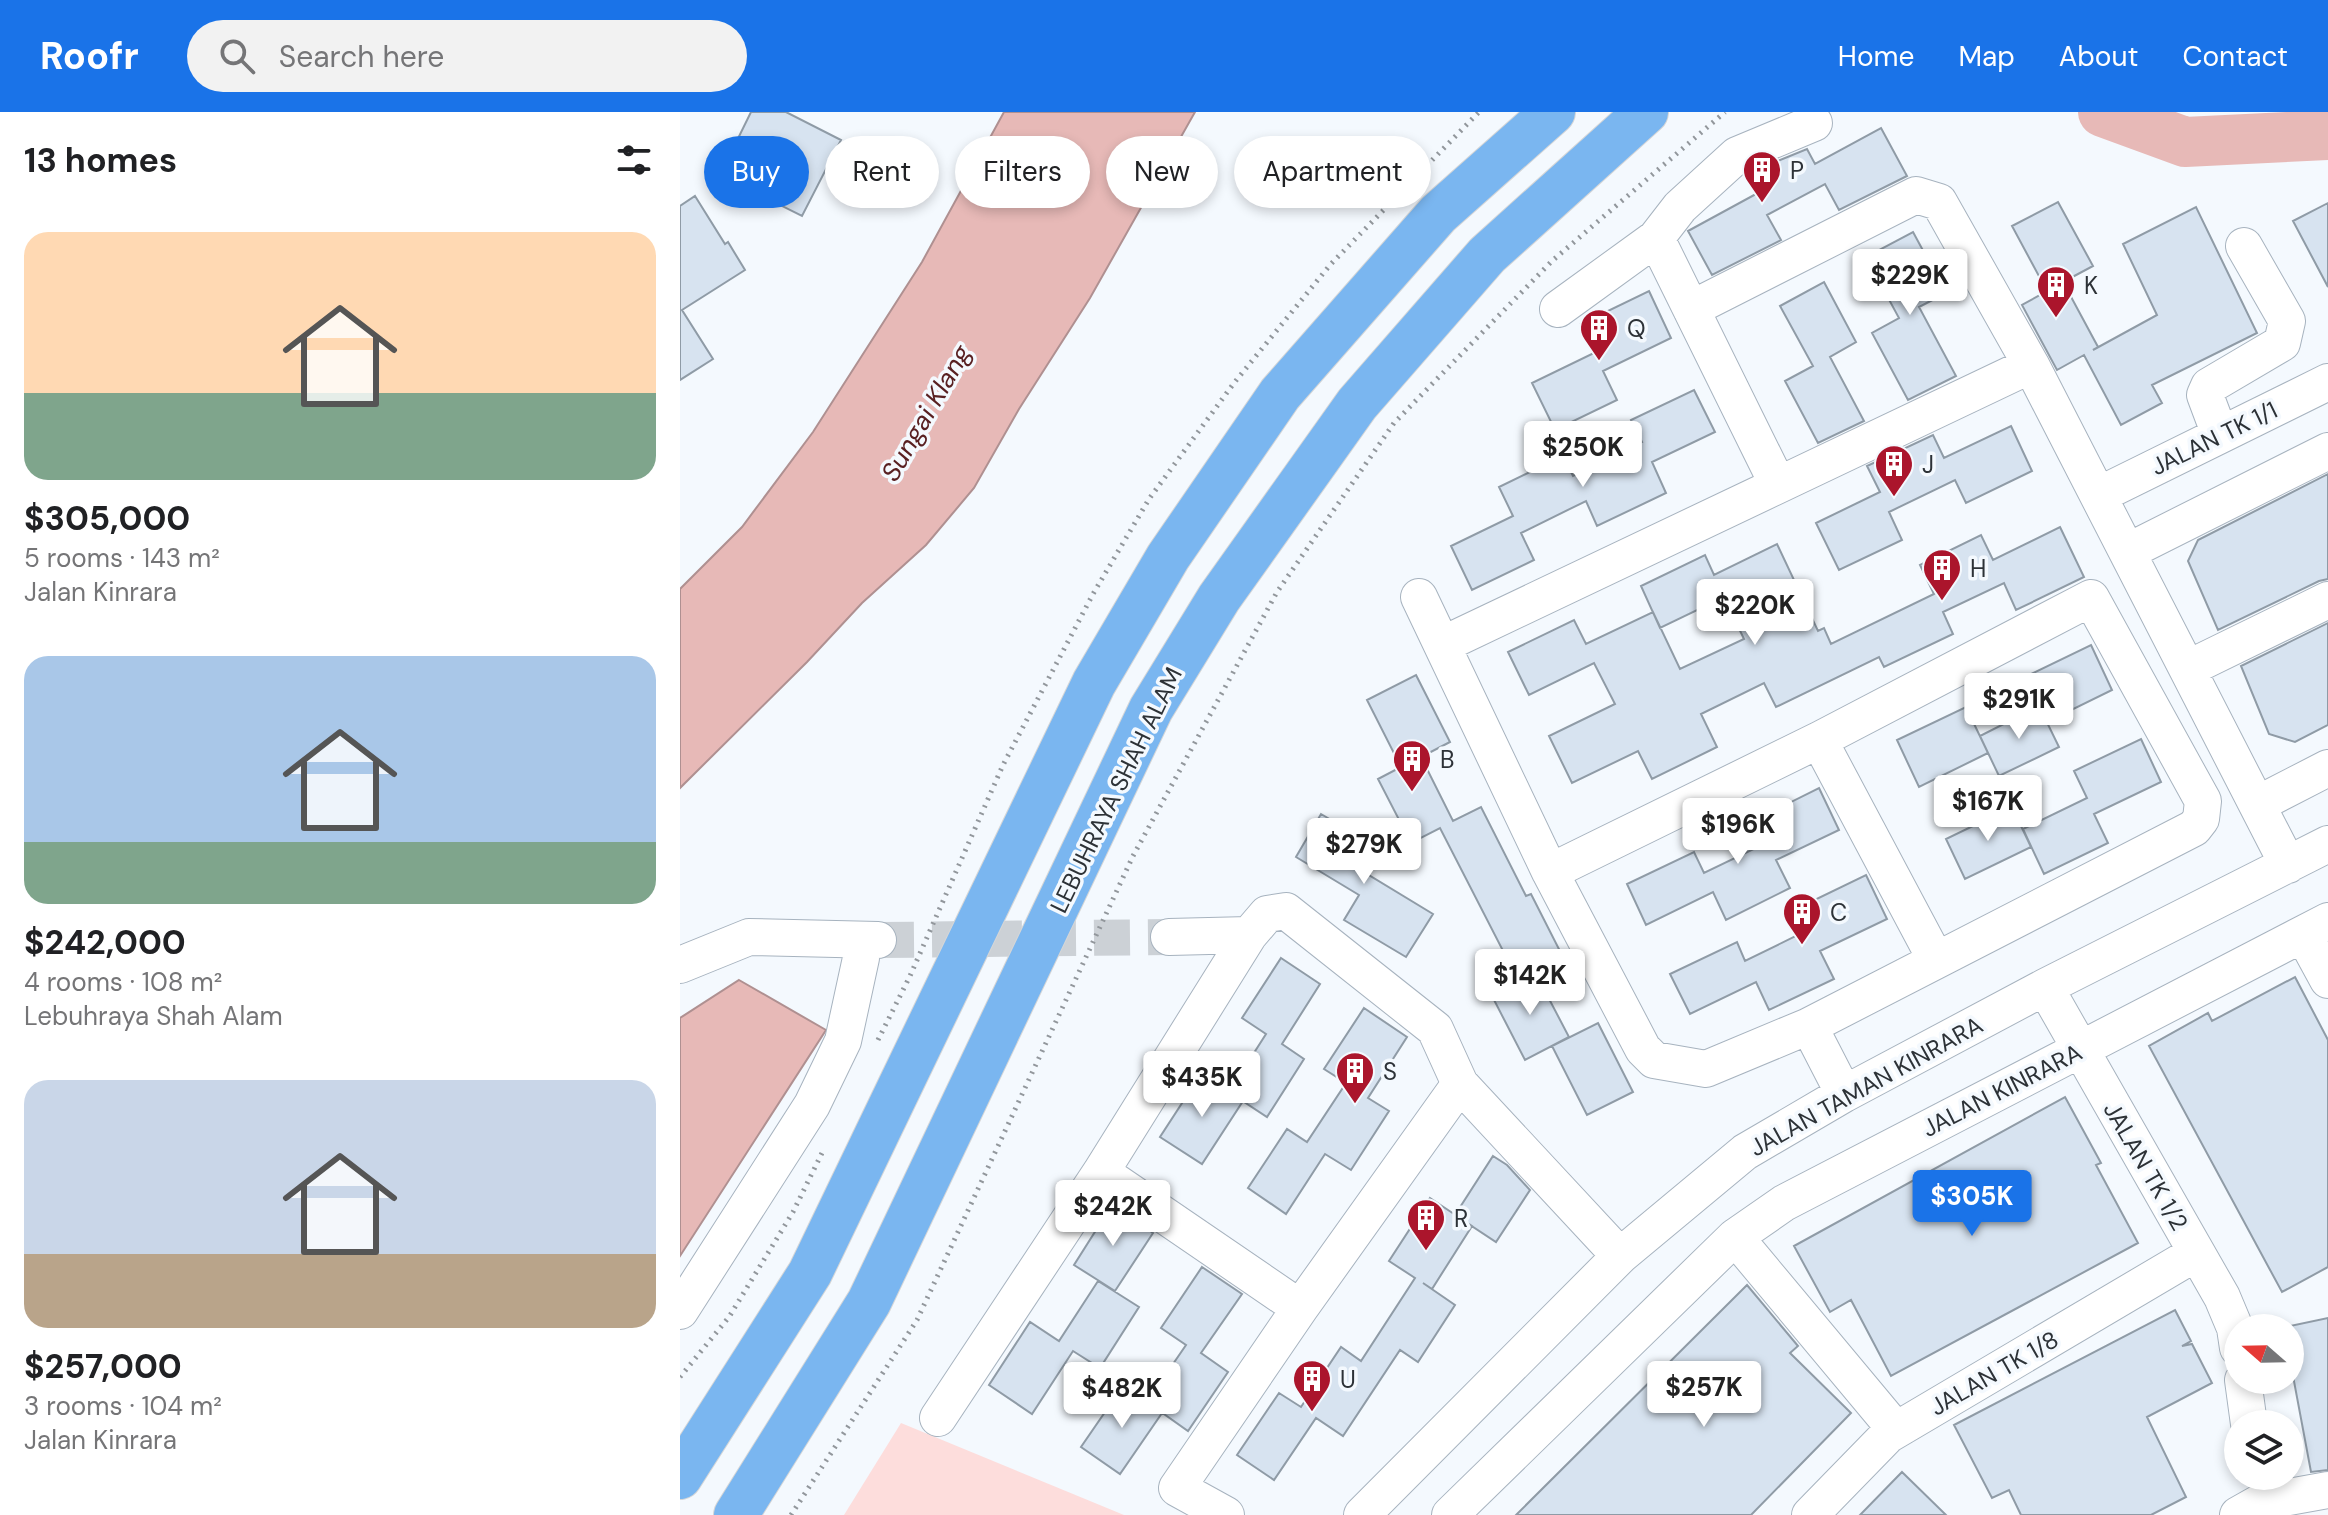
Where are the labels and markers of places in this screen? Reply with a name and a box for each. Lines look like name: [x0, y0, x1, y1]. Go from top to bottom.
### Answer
building icon: P: [1741, 149, 1783, 204]
place label: P: [1790, 155, 1804, 186]
pin: $229K: [1854, 249, 1966, 317]
building icon: K: [2035, 264, 2077, 319]
place label: K: [2084, 270, 2098, 301]
building icon: Q: [1578, 307, 1620, 362]
place label: Q: [1627, 313, 1646, 344]
pin: $250K: [1527, 421, 1639, 489]
building icon: J: [1873, 443, 1915, 498]
place label: J: [1922, 449, 1934, 480]
building icon: H: [1921, 547, 1963, 602]
place label: H: [1970, 553, 1986, 584]
pin: $220K: [1699, 579, 1811, 647]
pin: $291K: [1963, 673, 2075, 741]
building icon: B: [1391, 738, 1433, 793]
place label: B: [1440, 744, 1454, 775]
pin: $167K: [1932, 775, 2044, 843]
pin: $196K: [1682, 798, 1794, 866]
pin: $279K: [1308, 818, 1420, 886]
building icon: C: [1781, 891, 1823, 946]
place label: C: [1830, 897, 1847, 928]
pin: $142K: [1474, 949, 1586, 1017]
building icon: S: [1334, 1050, 1376, 1105]
pin: $435K: [1146, 1051, 1258, 1119]
place label: S: [1383, 1056, 1397, 1087]
pin: $305K: [1916, 1170, 2028, 1238]
pin: $242K: [1057, 1180, 1169, 1248]
building icon: R: [1405, 1197, 1447, 1252]
place label: R: [1454, 1203, 1468, 1234]
building icon: U: [1291, 1358, 1333, 1413]
pin: $257K: [1648, 1361, 1760, 1429]
pin: $482K: [1066, 1362, 1178, 1430]
place label: U: [1340, 1364, 1356, 1395]

